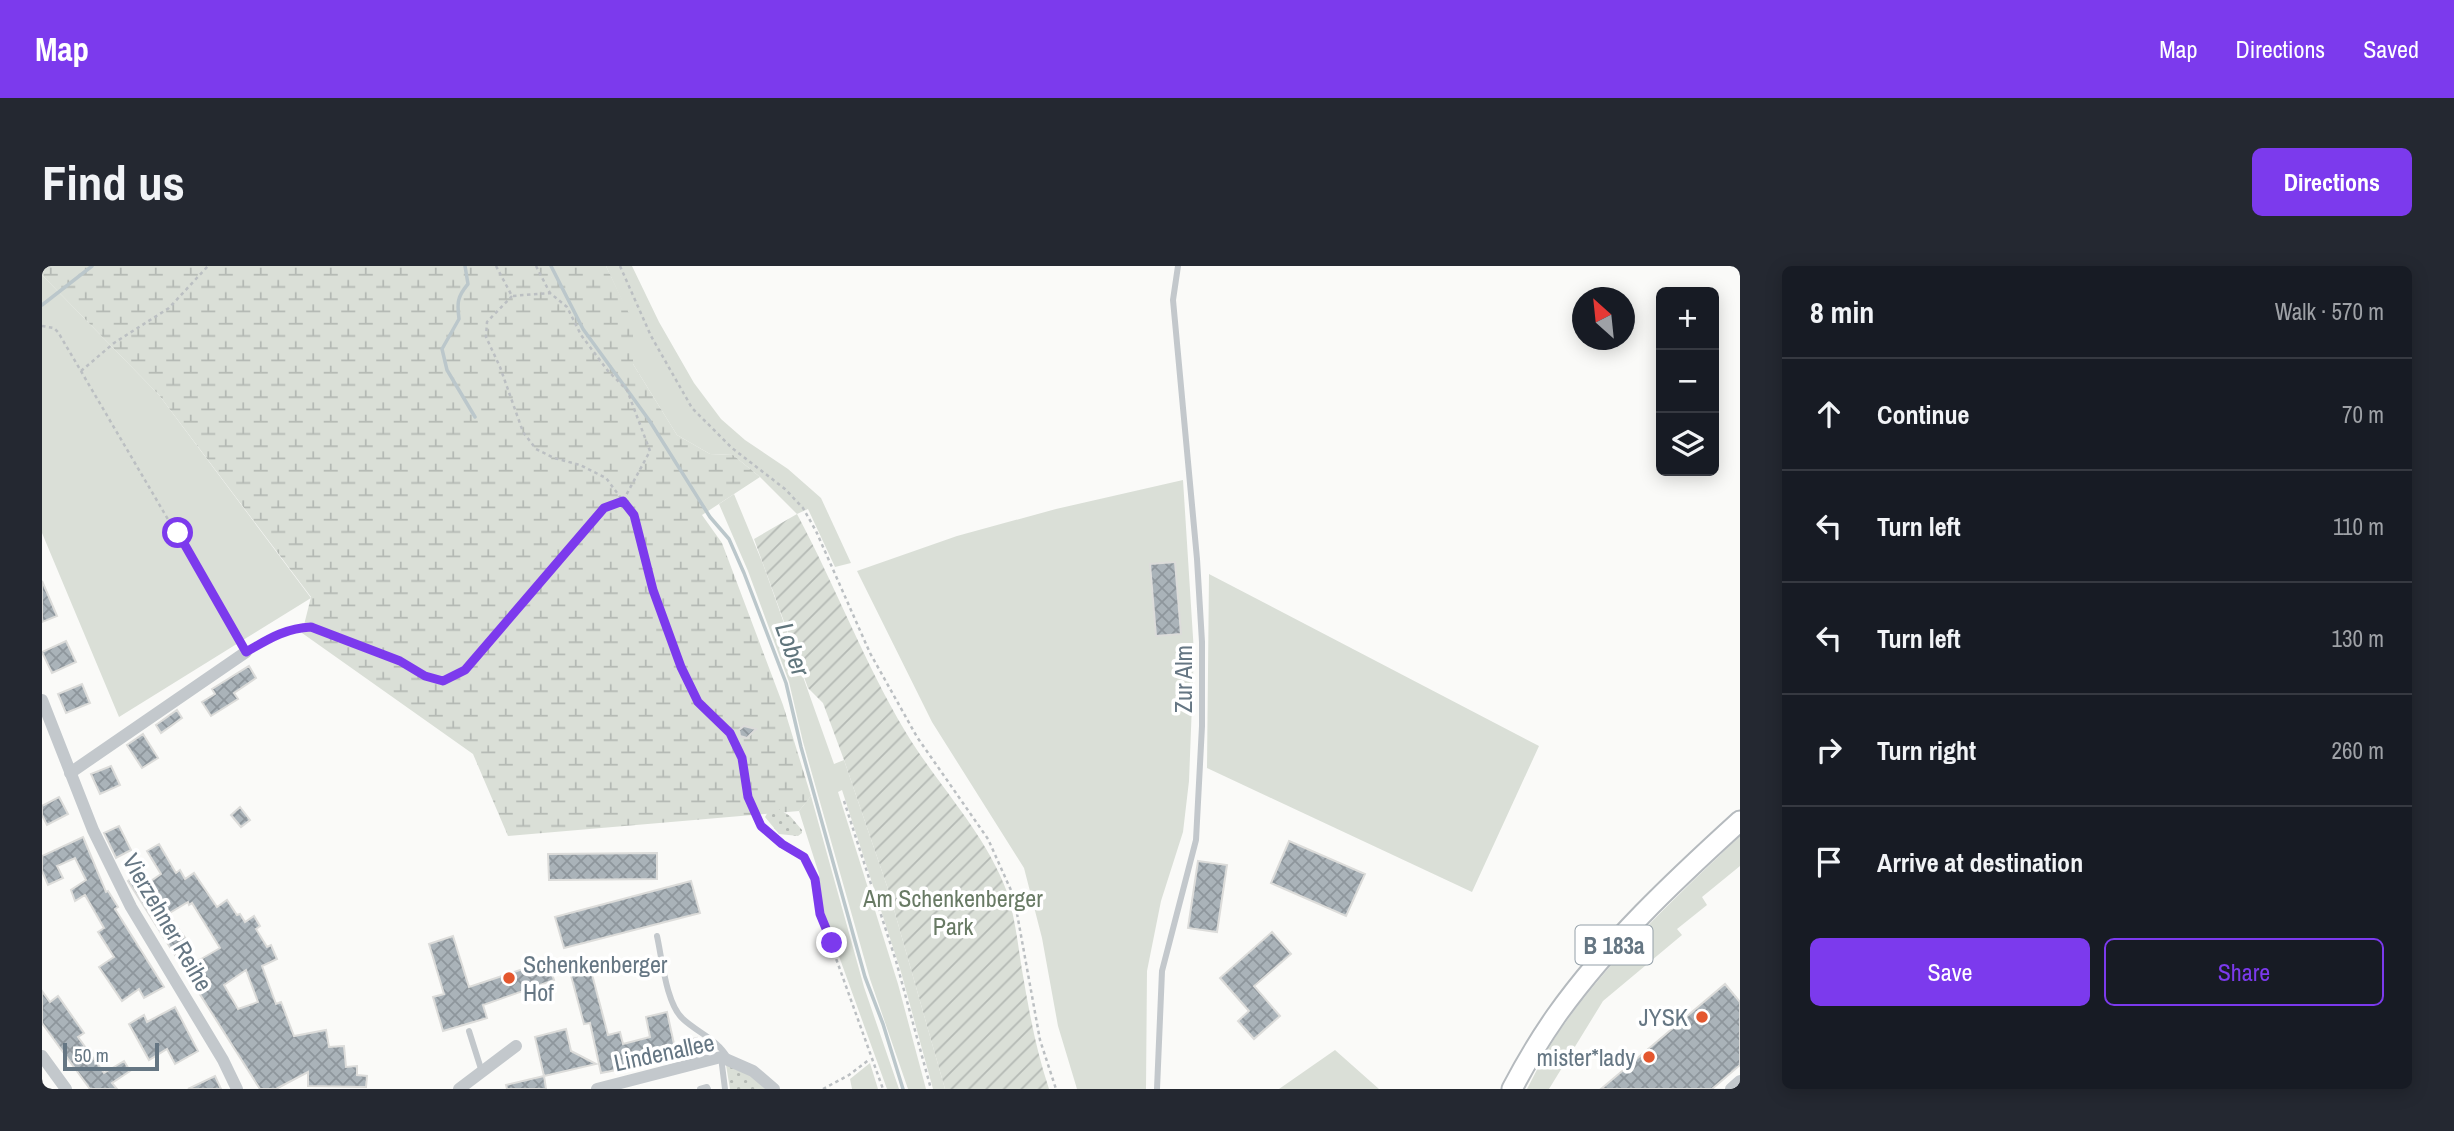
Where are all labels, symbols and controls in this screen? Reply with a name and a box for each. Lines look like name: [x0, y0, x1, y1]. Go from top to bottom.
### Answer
text: Map: [35, 27, 89, 71]
text: Map: [2159, 33, 2197, 65]
text: Directions: [2235, 33, 2325, 65]
text: Saved: [2363, 33, 2419, 65]
button: Directions: [2252, 148, 2412, 216]
text: Find us: [42, 149, 185, 215]
north arrow: [1572, 287, 1635, 350]
map controls: [1656, 287, 1719, 476]
button: +: [1656, 287, 1719, 350]
text: 8 min: [1810, 292, 1874, 332]
text: Walk · 570 m: [2275, 296, 2384, 327]
button: −: [1656, 350, 1719, 413]
icon: ahead: [1810, 395, 1848, 433]
text: Continue: [1877, 397, 1969, 432]
text: 70 m: [2342, 399, 2384, 430]
button: layers: [1656, 413, 1719, 476]
icon: left: [1810, 507, 1848, 545]
text: Turn left: [1877, 509, 1961, 544]
text: 110 m: [2333, 511, 2384, 542]
route start: [162, 517, 193, 548]
water label: Lober: [767, 617, 819, 681]
icon: left: [1810, 619, 1848, 657]
text: Turn left: [1877, 621, 1961, 656]
text: 130 m: [2332, 623, 2384, 654]
street label: Zur Alm: [1167, 645, 1199, 713]
icon: right: [1810, 731, 1848, 769]
text: Turn right: [1877, 733, 1976, 768]
text: 260 m: [2332, 735, 2384, 766]
icon: arrive: [1810, 843, 1848, 881]
text: Arrive at destination: [1877, 845, 2083, 880]
street label: Vierzehner Reihe: [116, 847, 220, 997]
park label: Am Schenkenberger Park: [862, 882, 1043, 942]
road number: B 183a: [1576, 926, 1652, 964]
route end: [816, 927, 847, 958]
button: Save: [1810, 938, 2090, 1006]
button: Share: [2104, 938, 2384, 1006]
place label: Schenkenberger Hof: [523, 948, 668, 1008]
marker: Schenkenberger Hof: [501, 970, 517, 986]
place label: JYSK: [1639, 1001, 1688, 1033]
marker: JYSK: [1694, 1009, 1710, 1025]
street label: Lindenallee: [611, 1026, 717, 1078]
scale bar: [63, 1040, 159, 1072]
place label: mister*lady: [1537, 1041, 1635, 1073]
text: 50 m: [74, 1042, 109, 1068]
marker: mister*lady: [1641, 1049, 1657, 1065]

